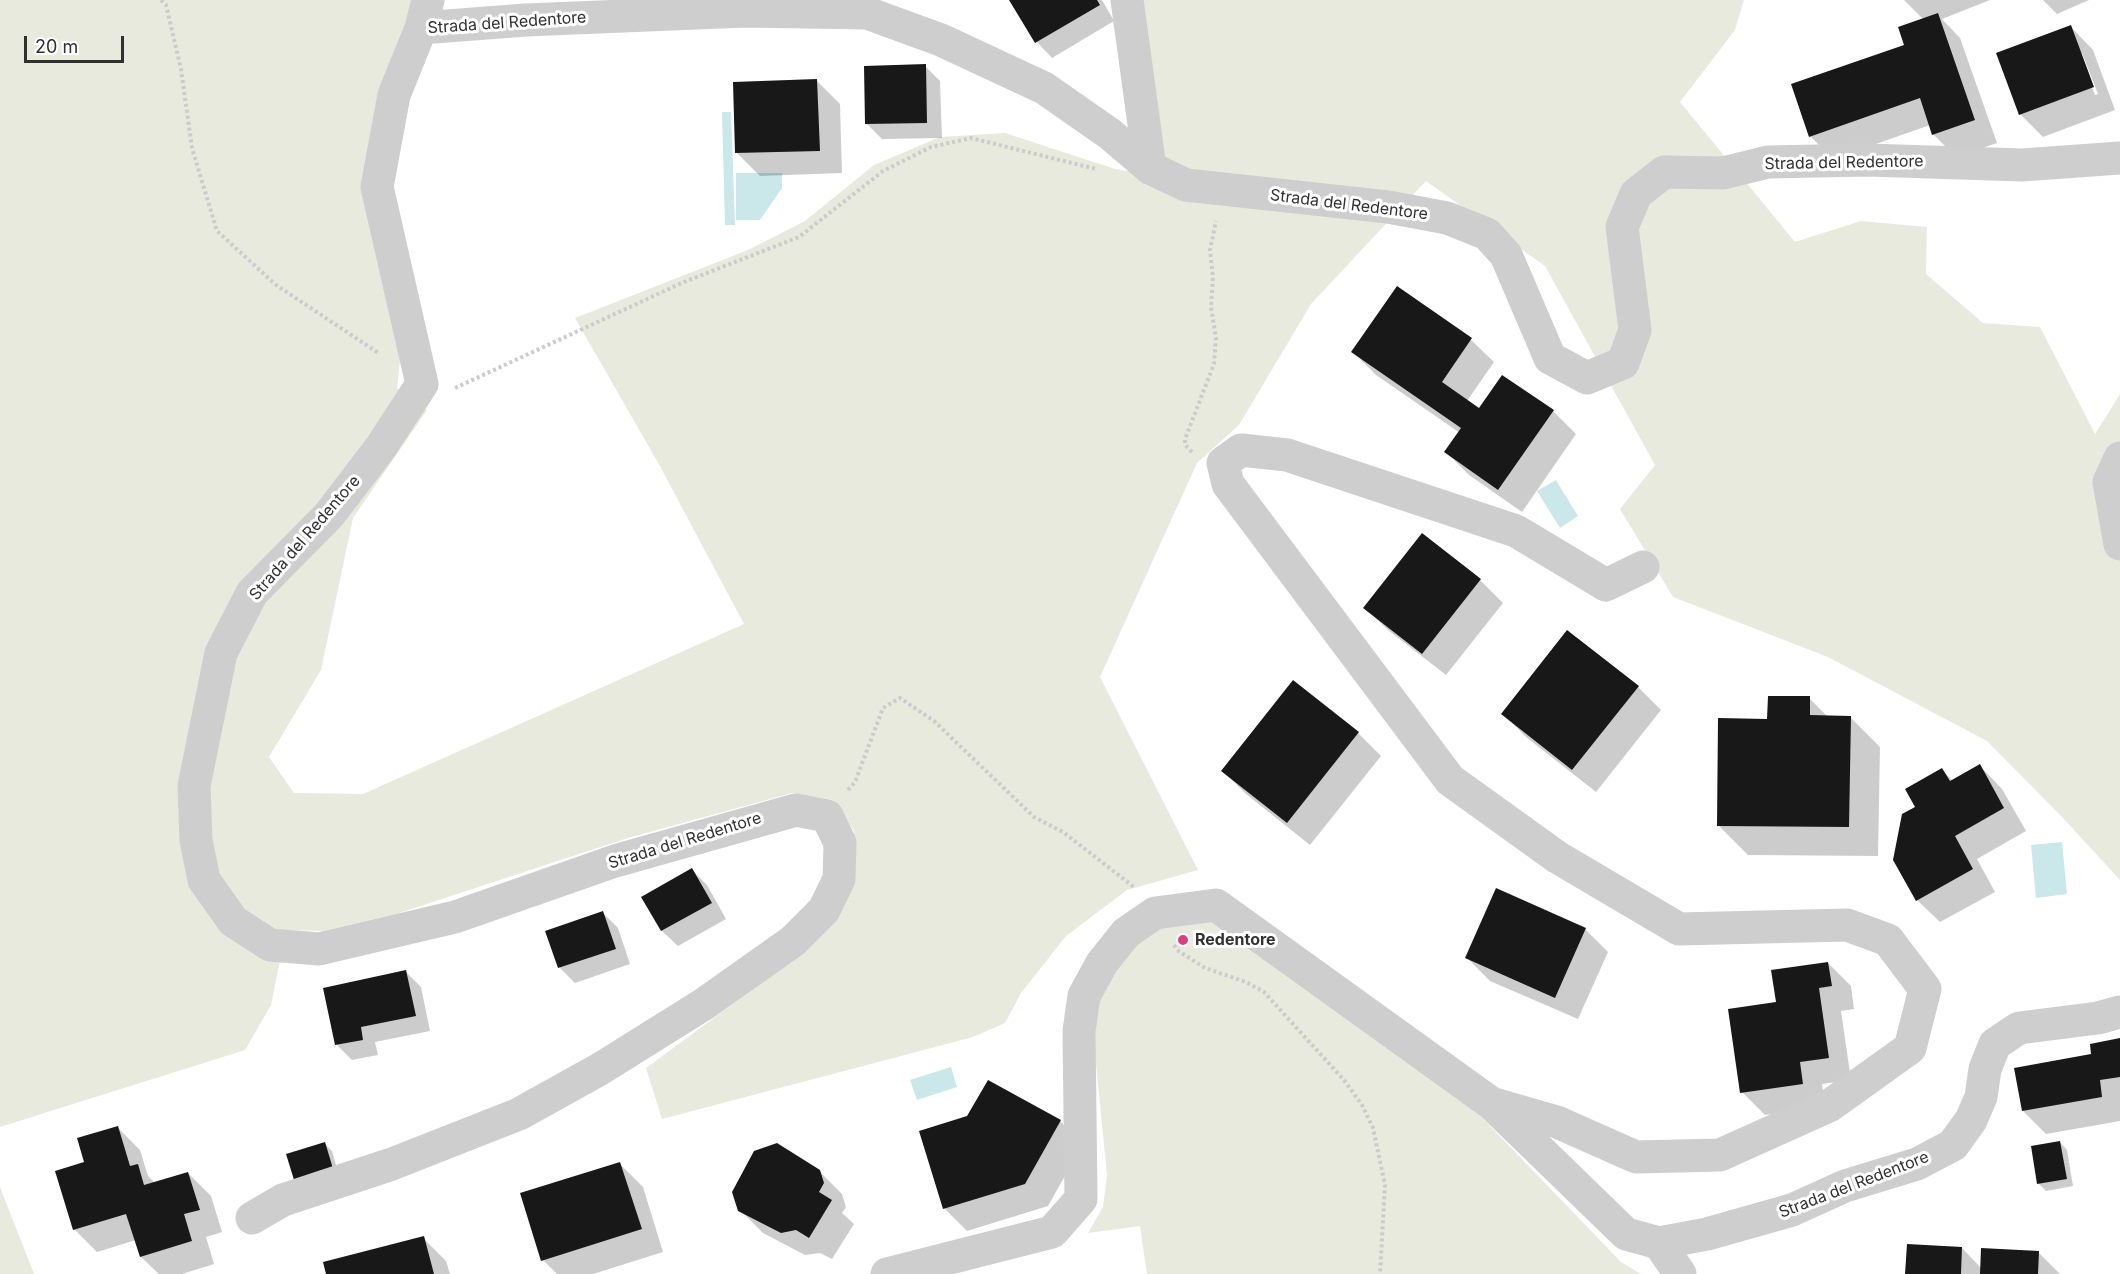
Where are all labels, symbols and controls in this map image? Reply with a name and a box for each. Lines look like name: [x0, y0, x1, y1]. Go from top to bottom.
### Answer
street label: Strada del Redentore: [427, 8, 587, 38]
scale bar: [27, 24, 128, 62]
text: 20 m: [35, 36, 78, 57]
street label: Strada del Redentore: [1764, 152, 1924, 174]
street label: Strada del Redentore: [1269, 186, 1429, 224]
street label: Strada del Redentore: [246, 472, 364, 604]
street label: Strada del Redentore: [606, 809, 764, 873]
place label: Redentore: [1195, 930, 1276, 950]
marker: Redentore: [1176, 933, 1190, 947]
street label: Strada del Redentore: [1776, 1148, 1932, 1222]

